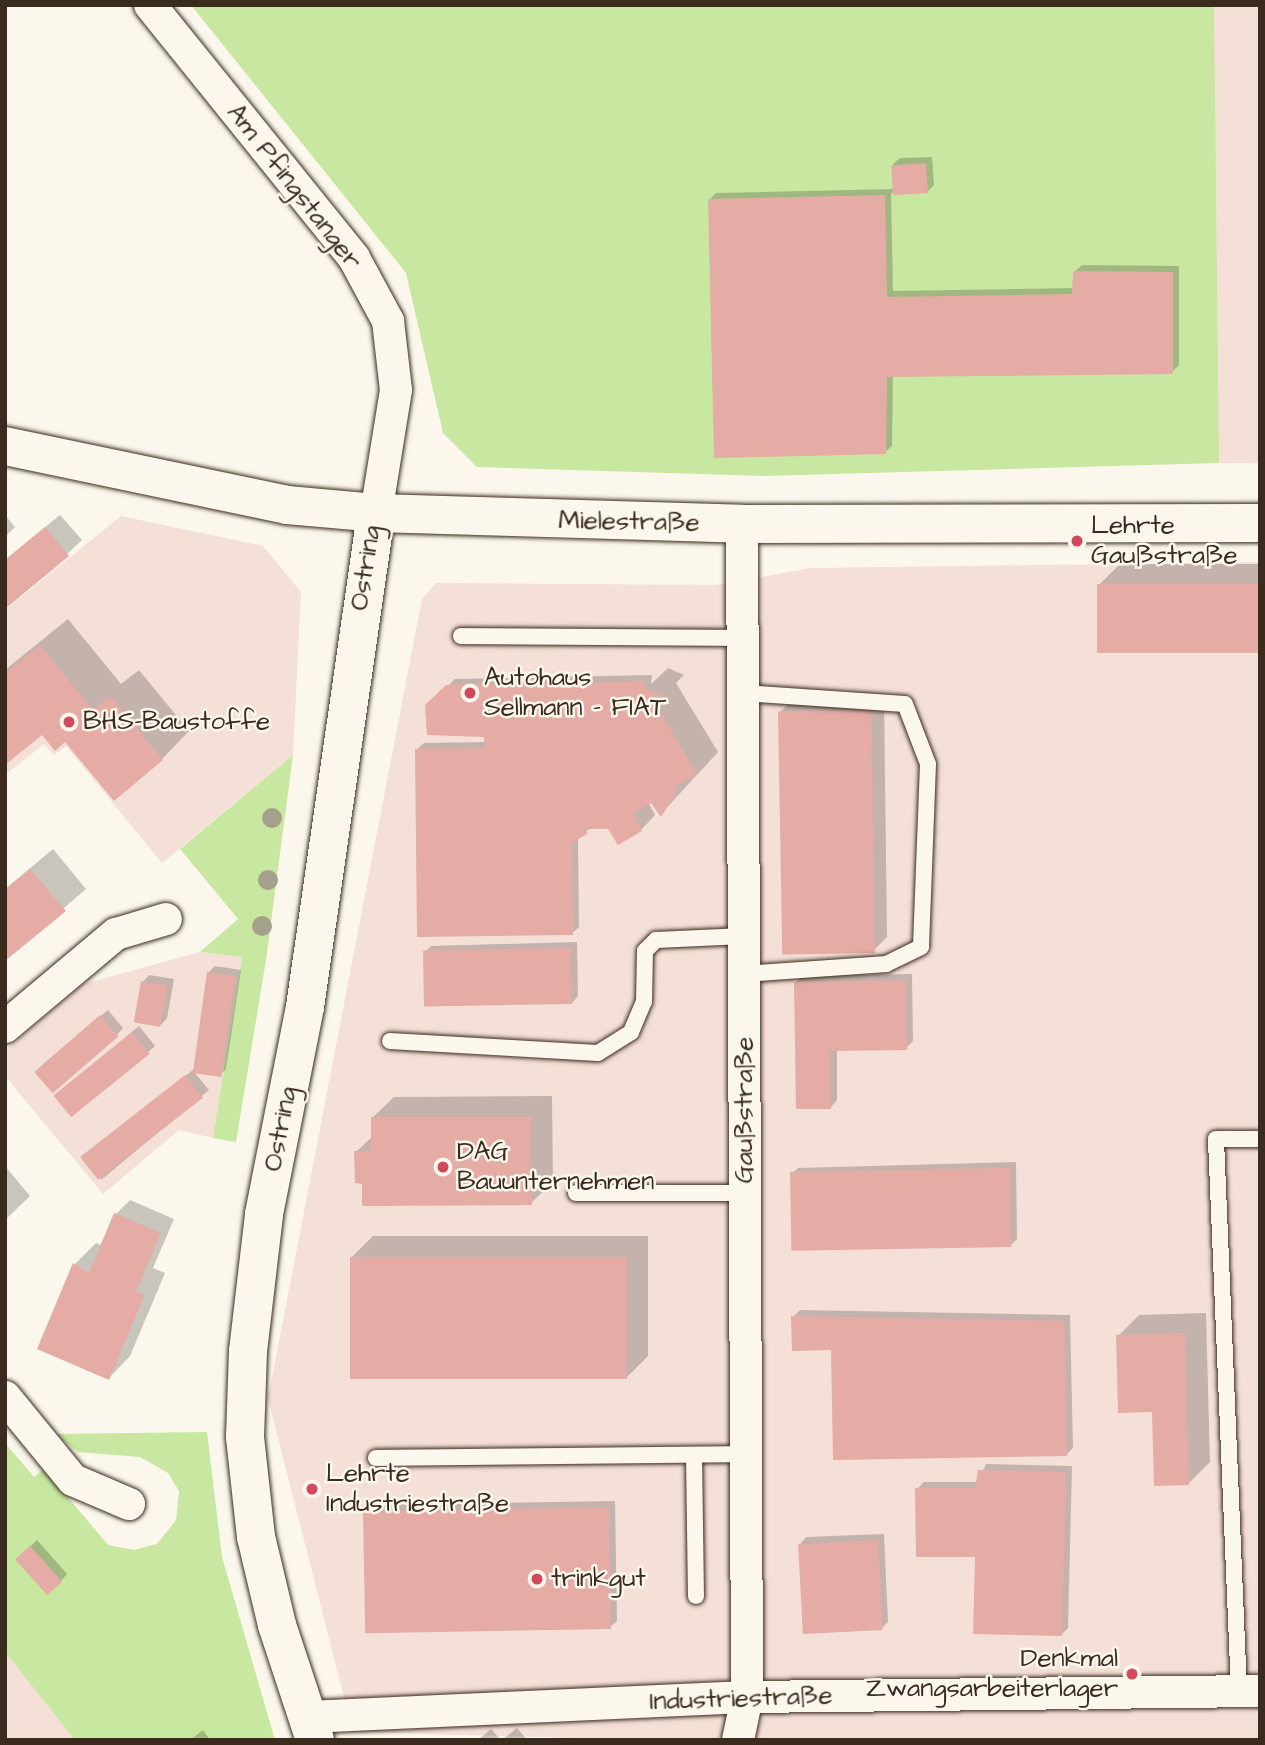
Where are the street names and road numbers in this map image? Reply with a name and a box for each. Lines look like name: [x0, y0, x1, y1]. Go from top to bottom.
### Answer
street label: Am Pfingstanger: [220, 98, 368, 276]
street label: Mielestraße: [558, 505, 700, 539]
street label: Ostring: [344, 523, 388, 613]
street label: Gaußstraße: [729, 1037, 761, 1183]
street label: Ostring: [258, 1084, 304, 1174]
street label: Industriestraße: [649, 1680, 833, 1718]

